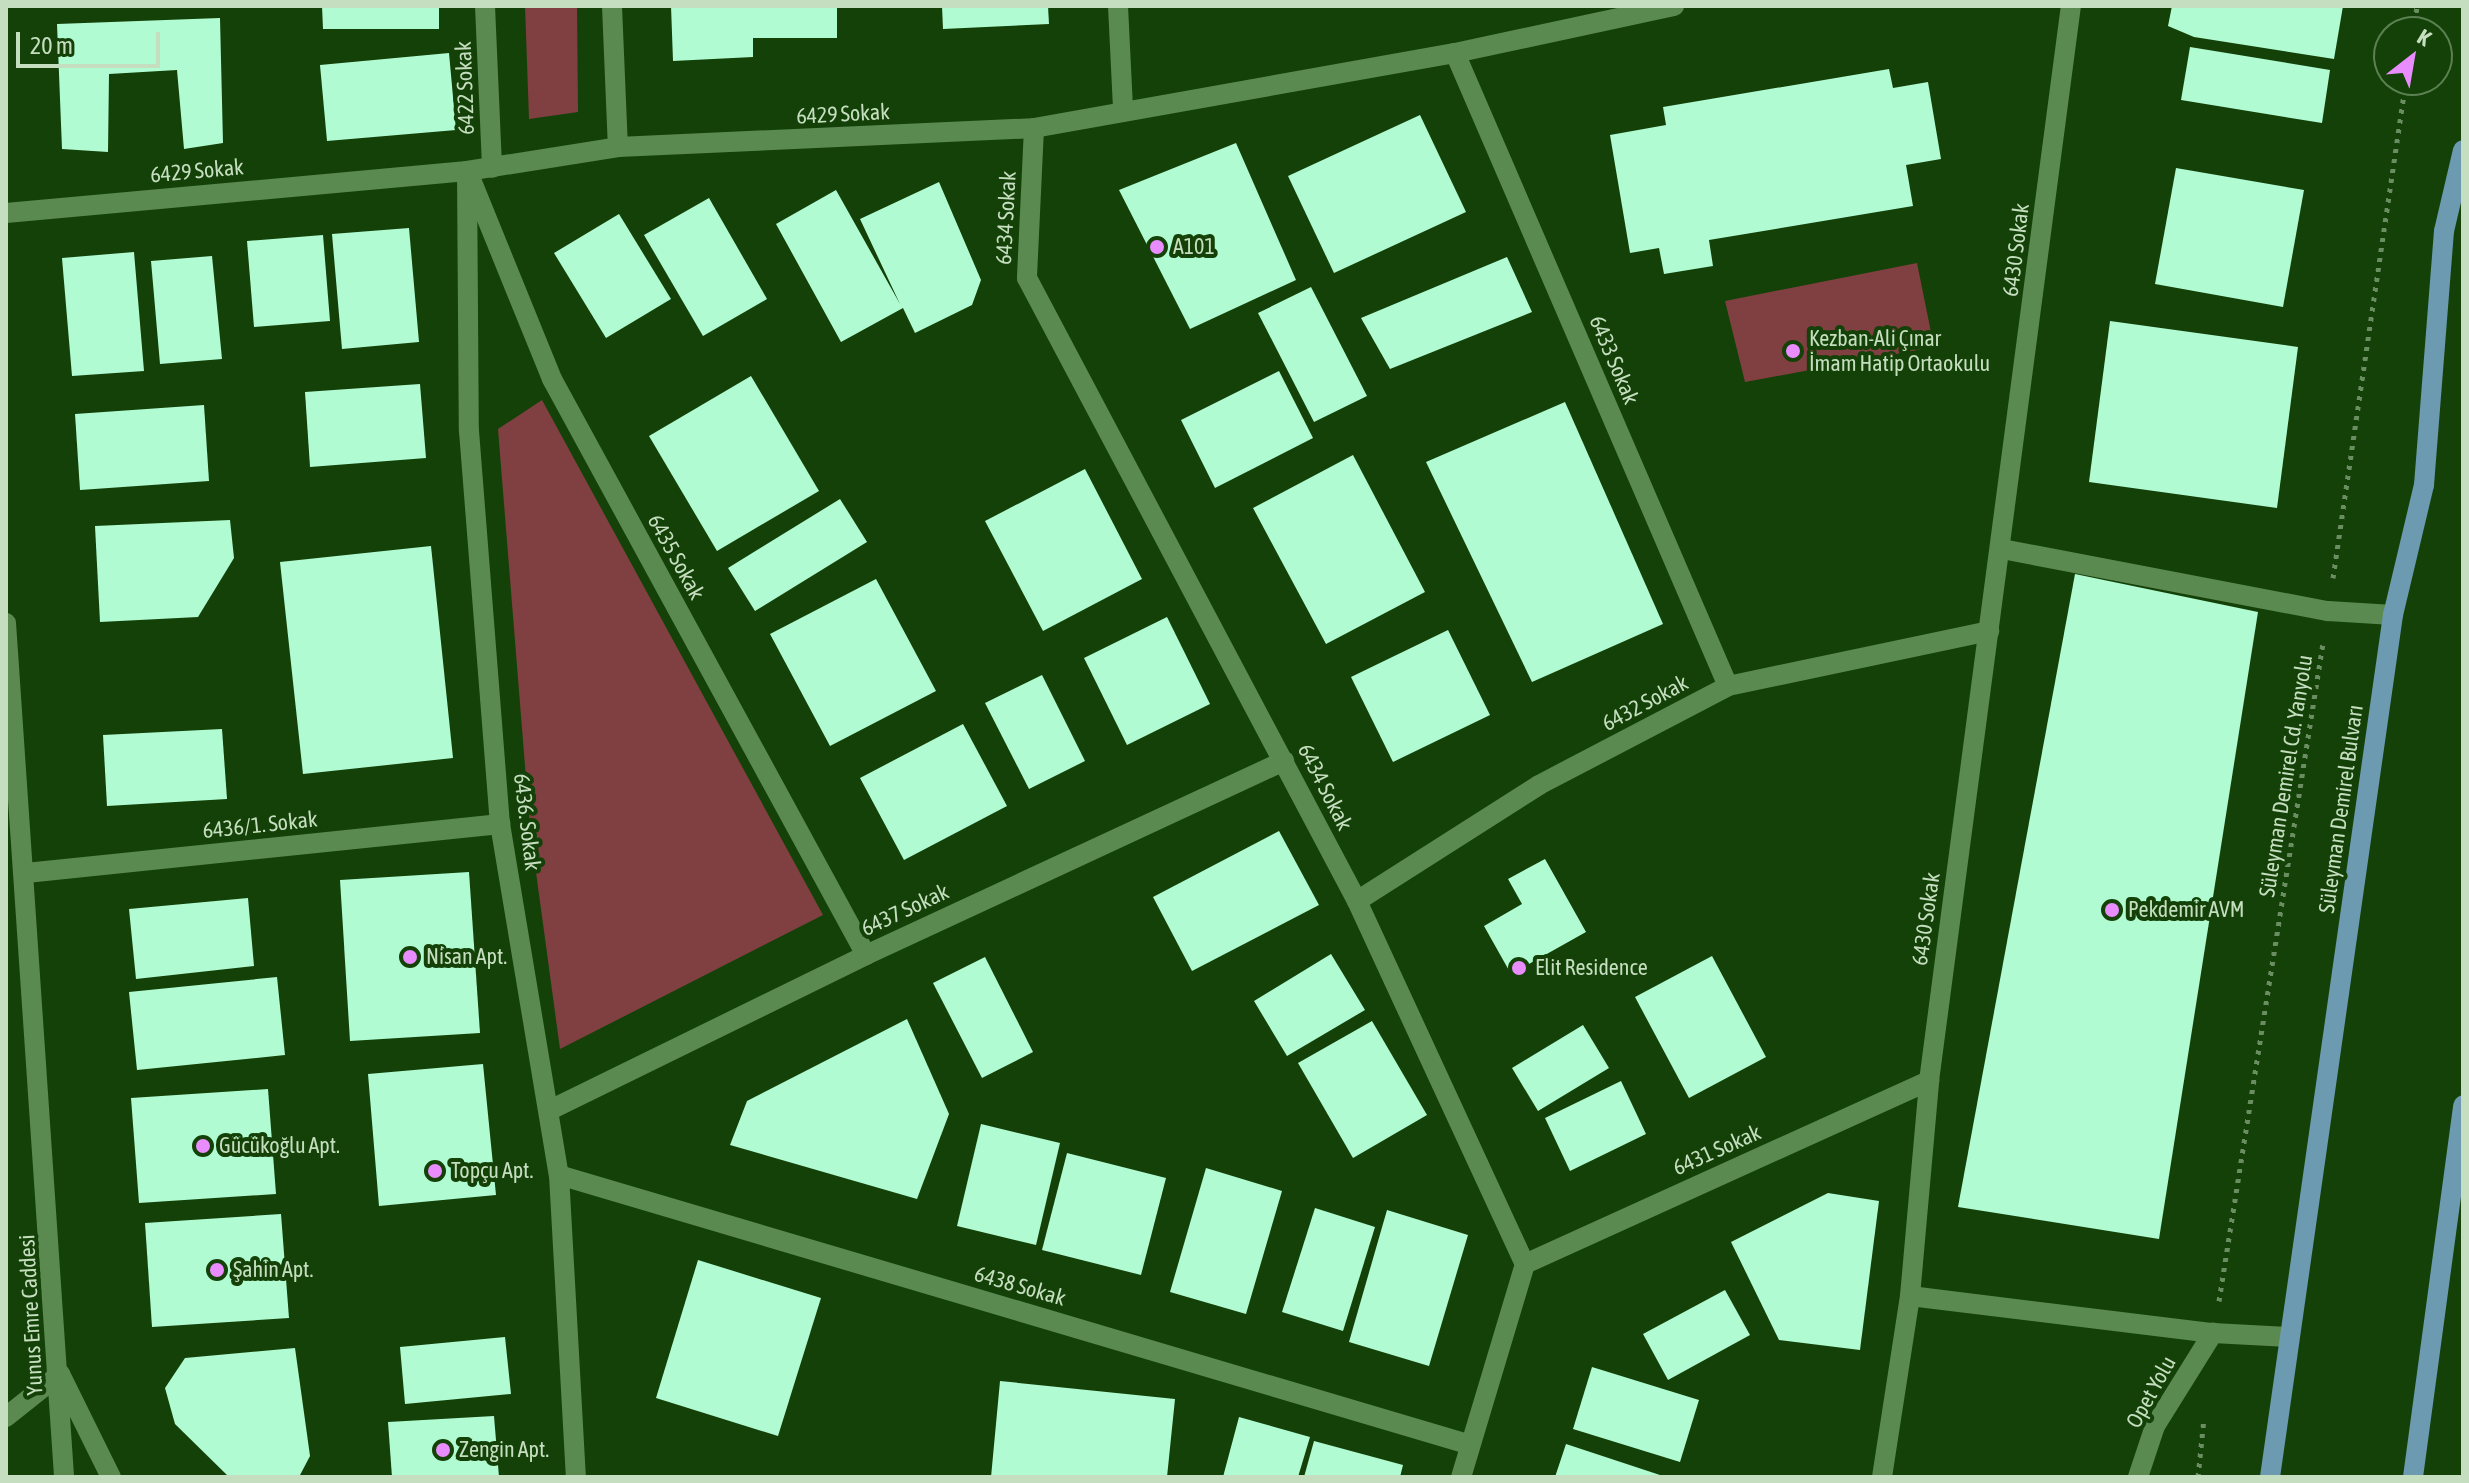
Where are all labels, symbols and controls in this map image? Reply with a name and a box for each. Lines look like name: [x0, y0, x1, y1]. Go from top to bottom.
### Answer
scale bar: [20, 16, 164, 66]
north arrow: [2373, 16, 2453, 96]
text: K: [2413, 23, 2436, 51]
text: 20 m: [30, 32, 73, 59]
street label: 6422 Sokak: [450, 41, 480, 135]
street label: 6429 Sokak: [796, 98, 890, 130]
street label: 6429 Sokak: [149, 154, 245, 188]
street label: 6434 Sokak: [990, 171, 1022, 265]
street label: 6430 Sokak: [1997, 202, 2035, 298]
place label: A101: [1173, 234, 1215, 260]
marker: A101: [1148, 238, 1166, 256]
street label: 6433 Sokak: [1584, 312, 1644, 408]
place label: Kezban-Ali Çınar İmam Hatip Ortaokulu: [1809, 325, 1990, 376]
marker: Kezban-Ali Çınar İmam Hatip Ortaokulu: [1784, 342, 1802, 360]
street label: 6435 Sokak: [642, 510, 710, 604]
street label: Süleyman Demirel Cd. Yanyolu: [2254, 653, 2318, 899]
street label: 6432 Sokak: [1598, 669, 1692, 737]
street label: Süleyman Demirel Bulvarı: [2313, 703, 2369, 915]
street label: 6434 Sokak: [1292, 739, 1358, 835]
street label: 6436. Sokak: [508, 772, 546, 872]
street label: 6436/1. Sokak: [201, 806, 319, 844]
street label: 6430 Sokak: [1906, 871, 1946, 967]
street label: 6437 Sokak: [857, 878, 953, 942]
place label: Pekdemir AVM: [2128, 897, 2244, 923]
marker: Pekdemir AVM: [2103, 901, 2121, 919]
place label: Nisan Apt.: [426, 944, 507, 970]
marker: Nisan Apt.: [401, 948, 419, 966]
place label: Elit Residence: [1535, 955, 1648, 981]
marker: Elit Residence: [1510, 959, 1528, 977]
street label: 6431 Sokak: [1669, 1119, 1765, 1181]
place label: Gücükoğlu Apt.: [219, 1133, 340, 1159]
marker: Gücükoğlu Apt.: [194, 1137, 212, 1155]
place label: Topçu Apt.: [451, 1158, 533, 1184]
marker: Topçu Apt.: [426, 1162, 444, 1180]
street label: Yunus Emre Caddesi: [14, 1234, 48, 1396]
place label: Şahin Apt.: [233, 1257, 313, 1283]
street label: 6438 Sokak: [971, 1260, 1069, 1312]
marker: Şahin Apt.: [208, 1261, 226, 1279]
street label: Opet Yolu: [2121, 1352, 2181, 1432]
place label: Zengin Apt.: [459, 1437, 549, 1463]
marker: Zengin Apt.: [434, 1441, 452, 1459]

